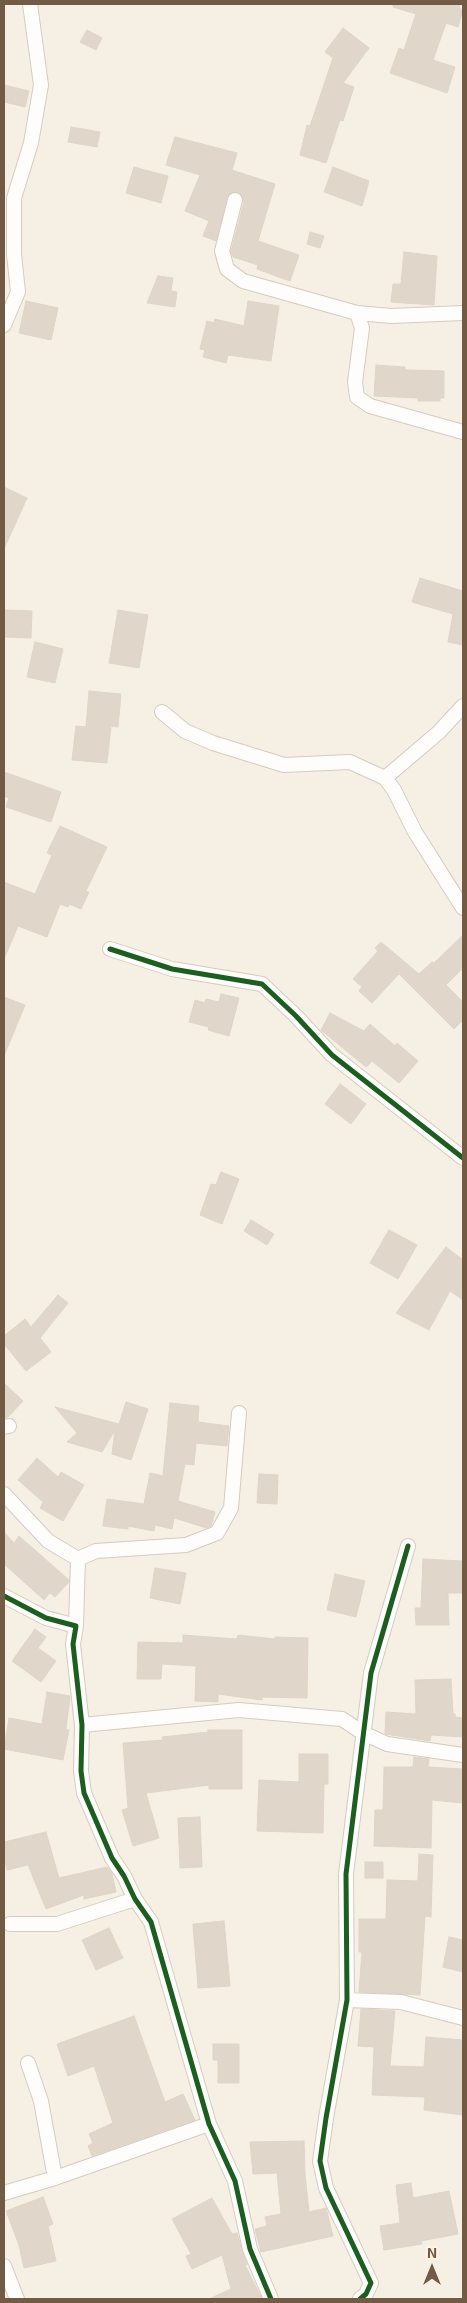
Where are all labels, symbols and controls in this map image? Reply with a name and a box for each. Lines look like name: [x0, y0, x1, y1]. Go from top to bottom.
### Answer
north arrow: [407, 2243, 457, 2293]
text: N: [427, 2244, 437, 2261]

